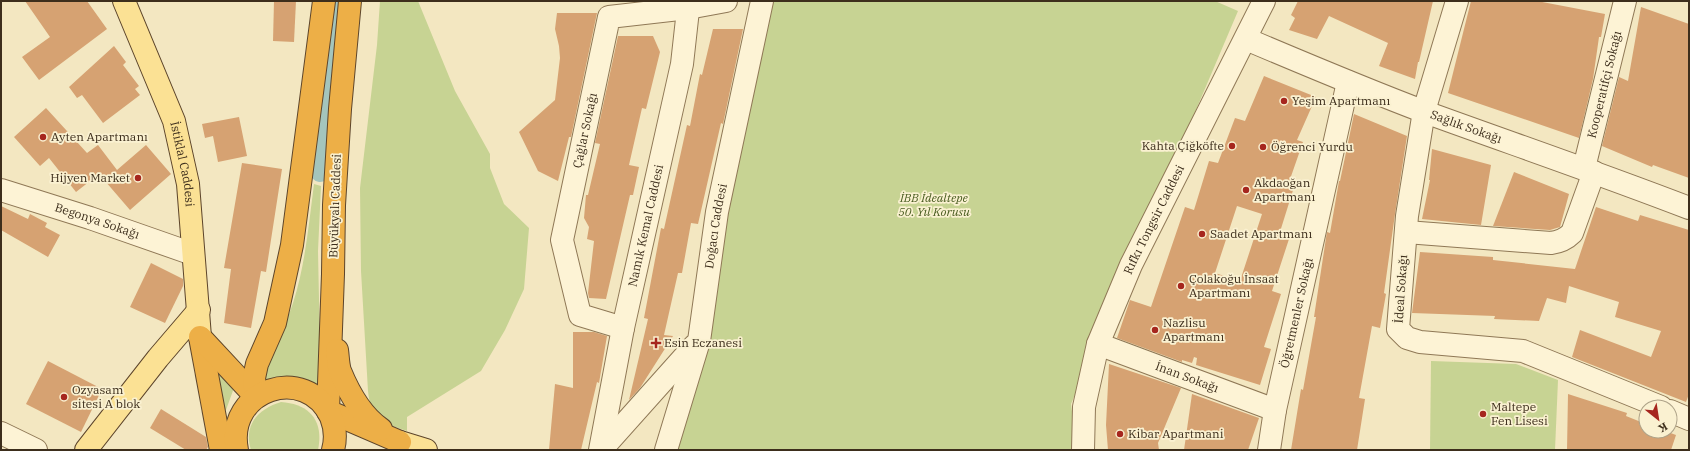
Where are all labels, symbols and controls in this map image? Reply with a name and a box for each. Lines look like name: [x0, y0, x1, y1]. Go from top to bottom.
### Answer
street label: Kooperatifçi Sokağı: [1584, 29, 1624, 140]
street label: Çağlar Sokağı: [569, 91, 600, 169]
place label: Yeşim Apartmanı: [1292, 93, 1391, 108]
marker: Yeşim Apartmanı: [1279, 96, 1289, 106]
street label: Sağlık Sokağı: [1428, 107, 1504, 146]
street label: İstiklal Caddesi: [167, 120, 198, 207]
place label: Ayten Apartmanı: [51, 129, 148, 144]
marker: Ayten Apartmanı: [38, 132, 48, 142]
place label: Kahta Çiğköfte: [1142, 138, 1224, 153]
place label: Öğrenci Yurdu: [1271, 139, 1353, 154]
marker: Kahta Çiğköfte: [1227, 141, 1237, 151]
marker: Öğrenci Yurdu: [1258, 142, 1268, 152]
street label: Büyükyalı Caddesi: [325, 154, 344, 258]
street label: Rıfkı Tongsir Caddesi: [1120, 162, 1187, 276]
street label: Namık Kemal Caddesi: [624, 163, 666, 288]
place label: Hijyen Market: [50, 170, 130, 185]
marker: Hijyen Market: [133, 173, 143, 183]
place label: Akdaoğan Apartmanı: [1254, 175, 1315, 204]
street label: Doğacı Caddesi: [701, 182, 730, 270]
marker: Akdaoğan Apartmanı: [1241, 185, 1251, 195]
park label: İBB İdealtepe 50. Yıl Korusu: [898, 190, 970, 219]
street label: Begonya Sokağı: [53, 199, 142, 242]
place label: Saadet Apartmanı: [1210, 226, 1312, 241]
marker: Saadet Apartmanı: [1197, 229, 1207, 239]
street label: İdeal Sokağı: [1391, 254, 1410, 324]
street label: Öğretmenler Sokağı: [1277, 256, 1316, 369]
place label: Çolakoğu İnsaat Apartmanı: [1189, 271, 1279, 300]
marker: Çolakoğu İnsaat Apartmanı: [1176, 281, 1186, 291]
place label: Nazlisu Apartmanı: [1163, 315, 1224, 344]
marker: Nazlisu Apartmanı: [1150, 325, 1160, 335]
place label: Esin Eczanesi: [664, 335, 742, 350]
marker: Esin Eczanesi: [651, 338, 661, 348]
street label: İnan Sokağı: [1153, 358, 1221, 395]
place label: Ozyasam sitesi A blok: [72, 382, 140, 411]
marker: Ozyasam sitesi A blok: [59, 392, 69, 402]
place label: Maltepe Fen Lisesi: [1491, 399, 1548, 428]
north arrow: [1638, 399, 1678, 439]
marker: Maltepe Fen Lisesi: [1478, 409, 1488, 419]
text: K: [1655, 419, 1670, 436]
place label: Kibar Apartmani: [1128, 426, 1224, 441]
marker: Kibar Apartmani: [1115, 429, 1125, 439]

